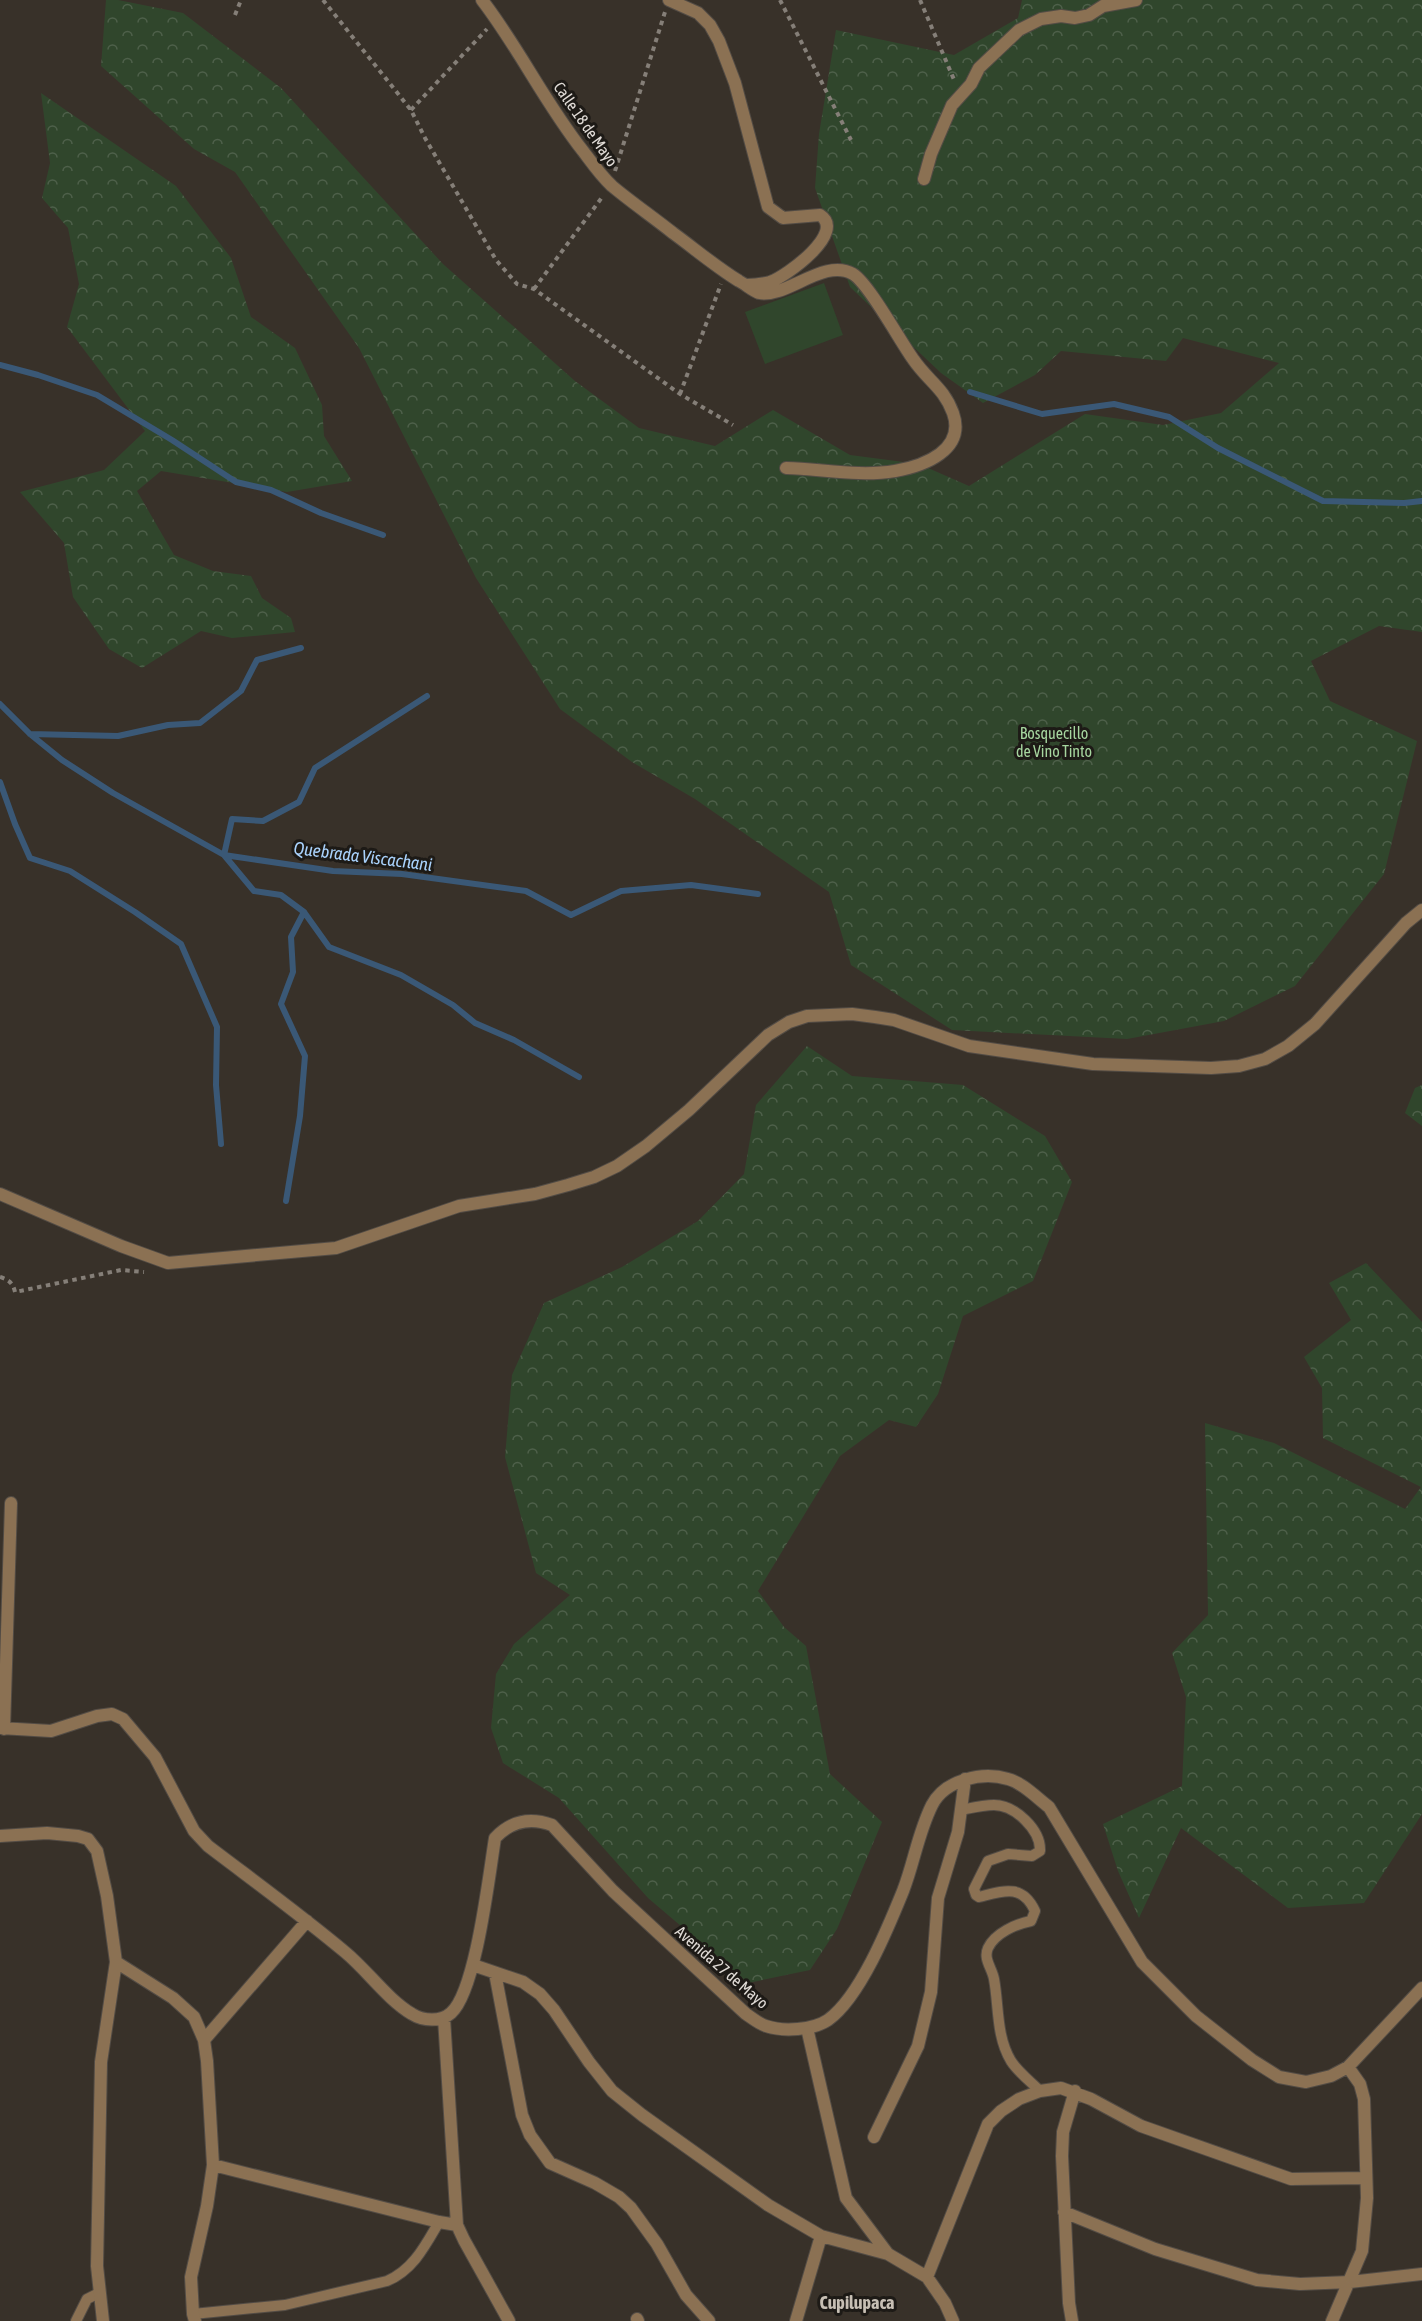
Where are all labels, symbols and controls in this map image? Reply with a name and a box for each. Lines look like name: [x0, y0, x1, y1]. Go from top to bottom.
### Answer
street label: Calle 18 de Mayo: [549, 78, 622, 170]
park label: Bosquecillo de Vino Tinto: [1016, 724, 1092, 760]
water label: Quebrada Viscachani: [293, 837, 433, 875]
street label: Avenida 27 de Mayo: [671, 1922, 772, 2013]
district label: Cupilupaca: [820, 2292, 894, 2313]

